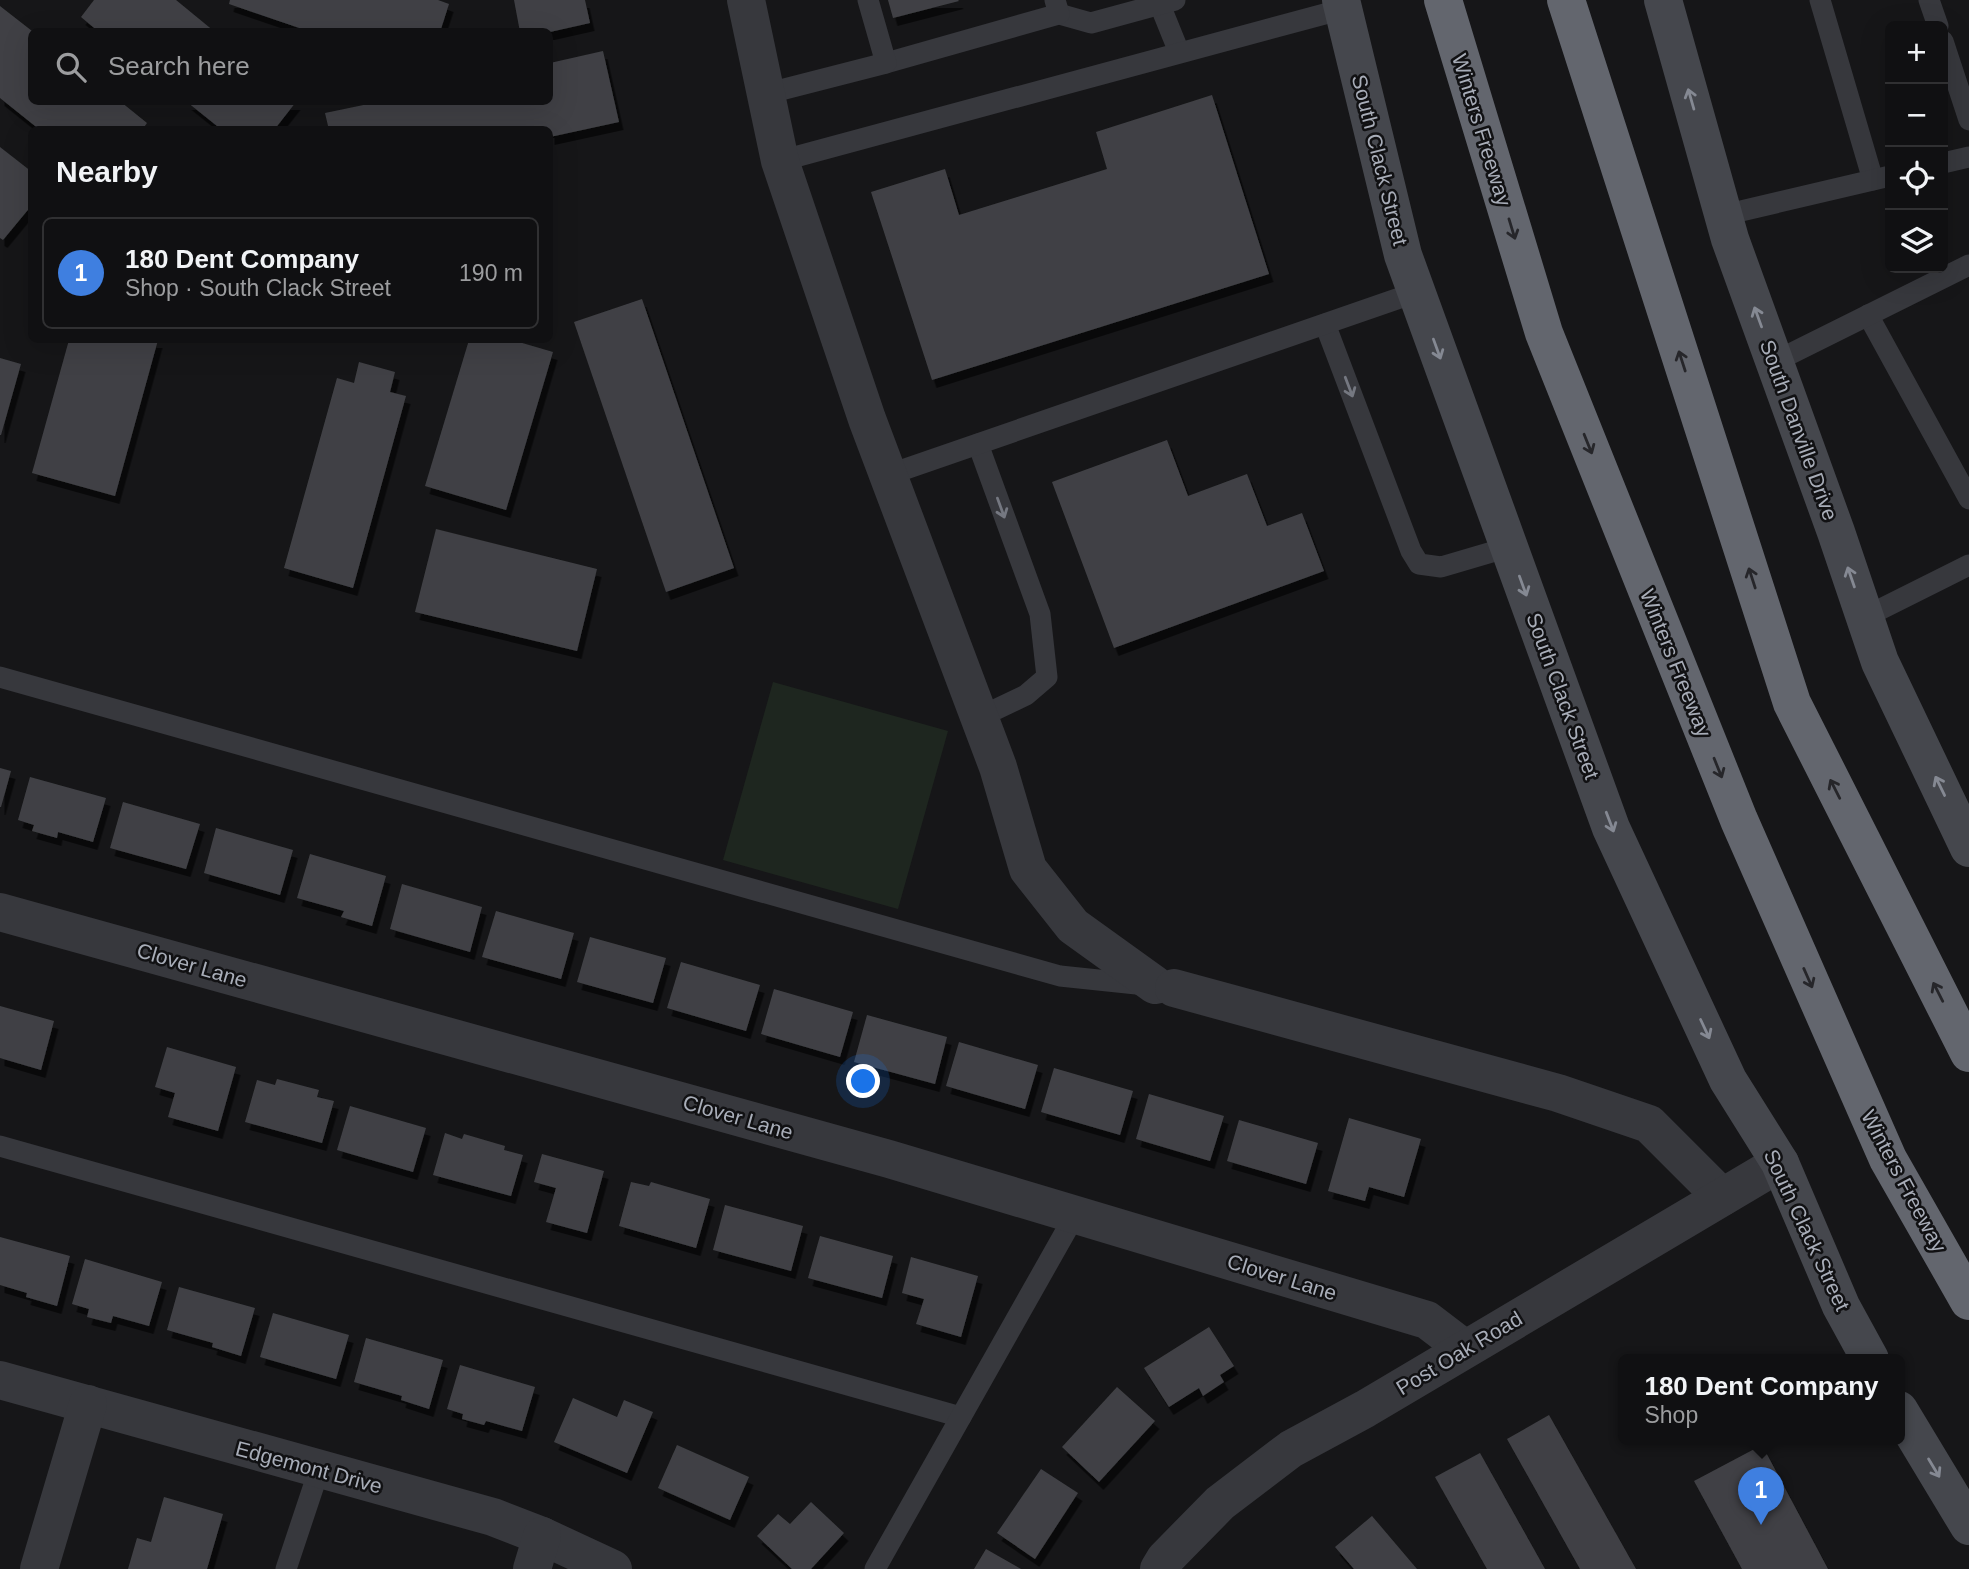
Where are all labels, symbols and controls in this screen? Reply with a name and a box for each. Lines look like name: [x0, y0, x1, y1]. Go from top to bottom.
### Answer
map controls: [1885, 21, 1948, 273]
button: +: [1885, 21, 1948, 84]
search box: [28, 28, 553, 105]
icon: search: [52, 48, 90, 86]
text: Search here: [108, 51, 250, 81]
street label: Winters Freeway: [1448, 51, 1516, 209]
street label: South Clack Street: [1348, 72, 1412, 248]
button: −: [1885, 84, 1948, 147]
one-way arrow: [1684, 89, 1697, 111]
button: locate: [1885, 147, 1948, 210]
text: Nearby: [56, 155, 158, 188]
button: layers: [1885, 210, 1948, 273]
one-way arrow: [1507, 218, 1520, 240]
text: 180 Dent Company: [125, 244, 359, 274]
text: 1: [75, 260, 87, 286]
text: 190 m: [459, 260, 523, 286]
text: Shop · South Clack Street: [125, 275, 391, 301]
one-way arrow: [1751, 306, 1763, 328]
one-way arrow: [1432, 337, 1444, 359]
street label: South Danville Drive: [1756, 337, 1842, 523]
one-way arrow: [1675, 351, 1687, 373]
one-way arrow: [1344, 376, 1357, 398]
one-way arrow: [1583, 432, 1596, 454]
one-way arrow: [996, 497, 1009, 519]
one-way arrow: [1844, 566, 1857, 588]
one-way arrow: [1744, 567, 1757, 589]
one-way arrow: [1518, 574, 1530, 596]
street label: Winters Freeway: [1636, 586, 1716, 741]
street label: South Clack Street: [1522, 610, 1604, 782]
one-way arrow: [1713, 757, 1726, 779]
one-way arrow: [1932, 776, 1946, 797]
one-way arrow: [1828, 779, 1842, 800]
one-way arrow: [1604, 811, 1617, 833]
street label: Clover Lane: [134, 938, 250, 992]
one-way arrow: [1802, 966, 1815, 988]
one-way arrow: [1931, 982, 1945, 1003]
one-way arrow: [1699, 1018, 1712, 1039]
your location: [846, 1064, 880, 1098]
street label: Clover Lane: [680, 1090, 796, 1144]
street label: Winters Freeway: [1857, 1106, 1951, 1256]
street label: South Clack Street: [1760, 1146, 1854, 1314]
street label: Clover Lane: [1224, 1249, 1340, 1305]
street label: Post Oak Road: [1392, 1306, 1526, 1400]
popup: [1618, 1354, 1905, 1445]
text: 180 Dent Company: [1644, 1371, 1879, 1401]
text: Shop: [1644, 1402, 1698, 1428]
street label: Edgemont Drive: [233, 1436, 385, 1498]
one-way arrow: [1927, 1457, 1941, 1477]
pin: 1: [1738, 1467, 1784, 1525]

